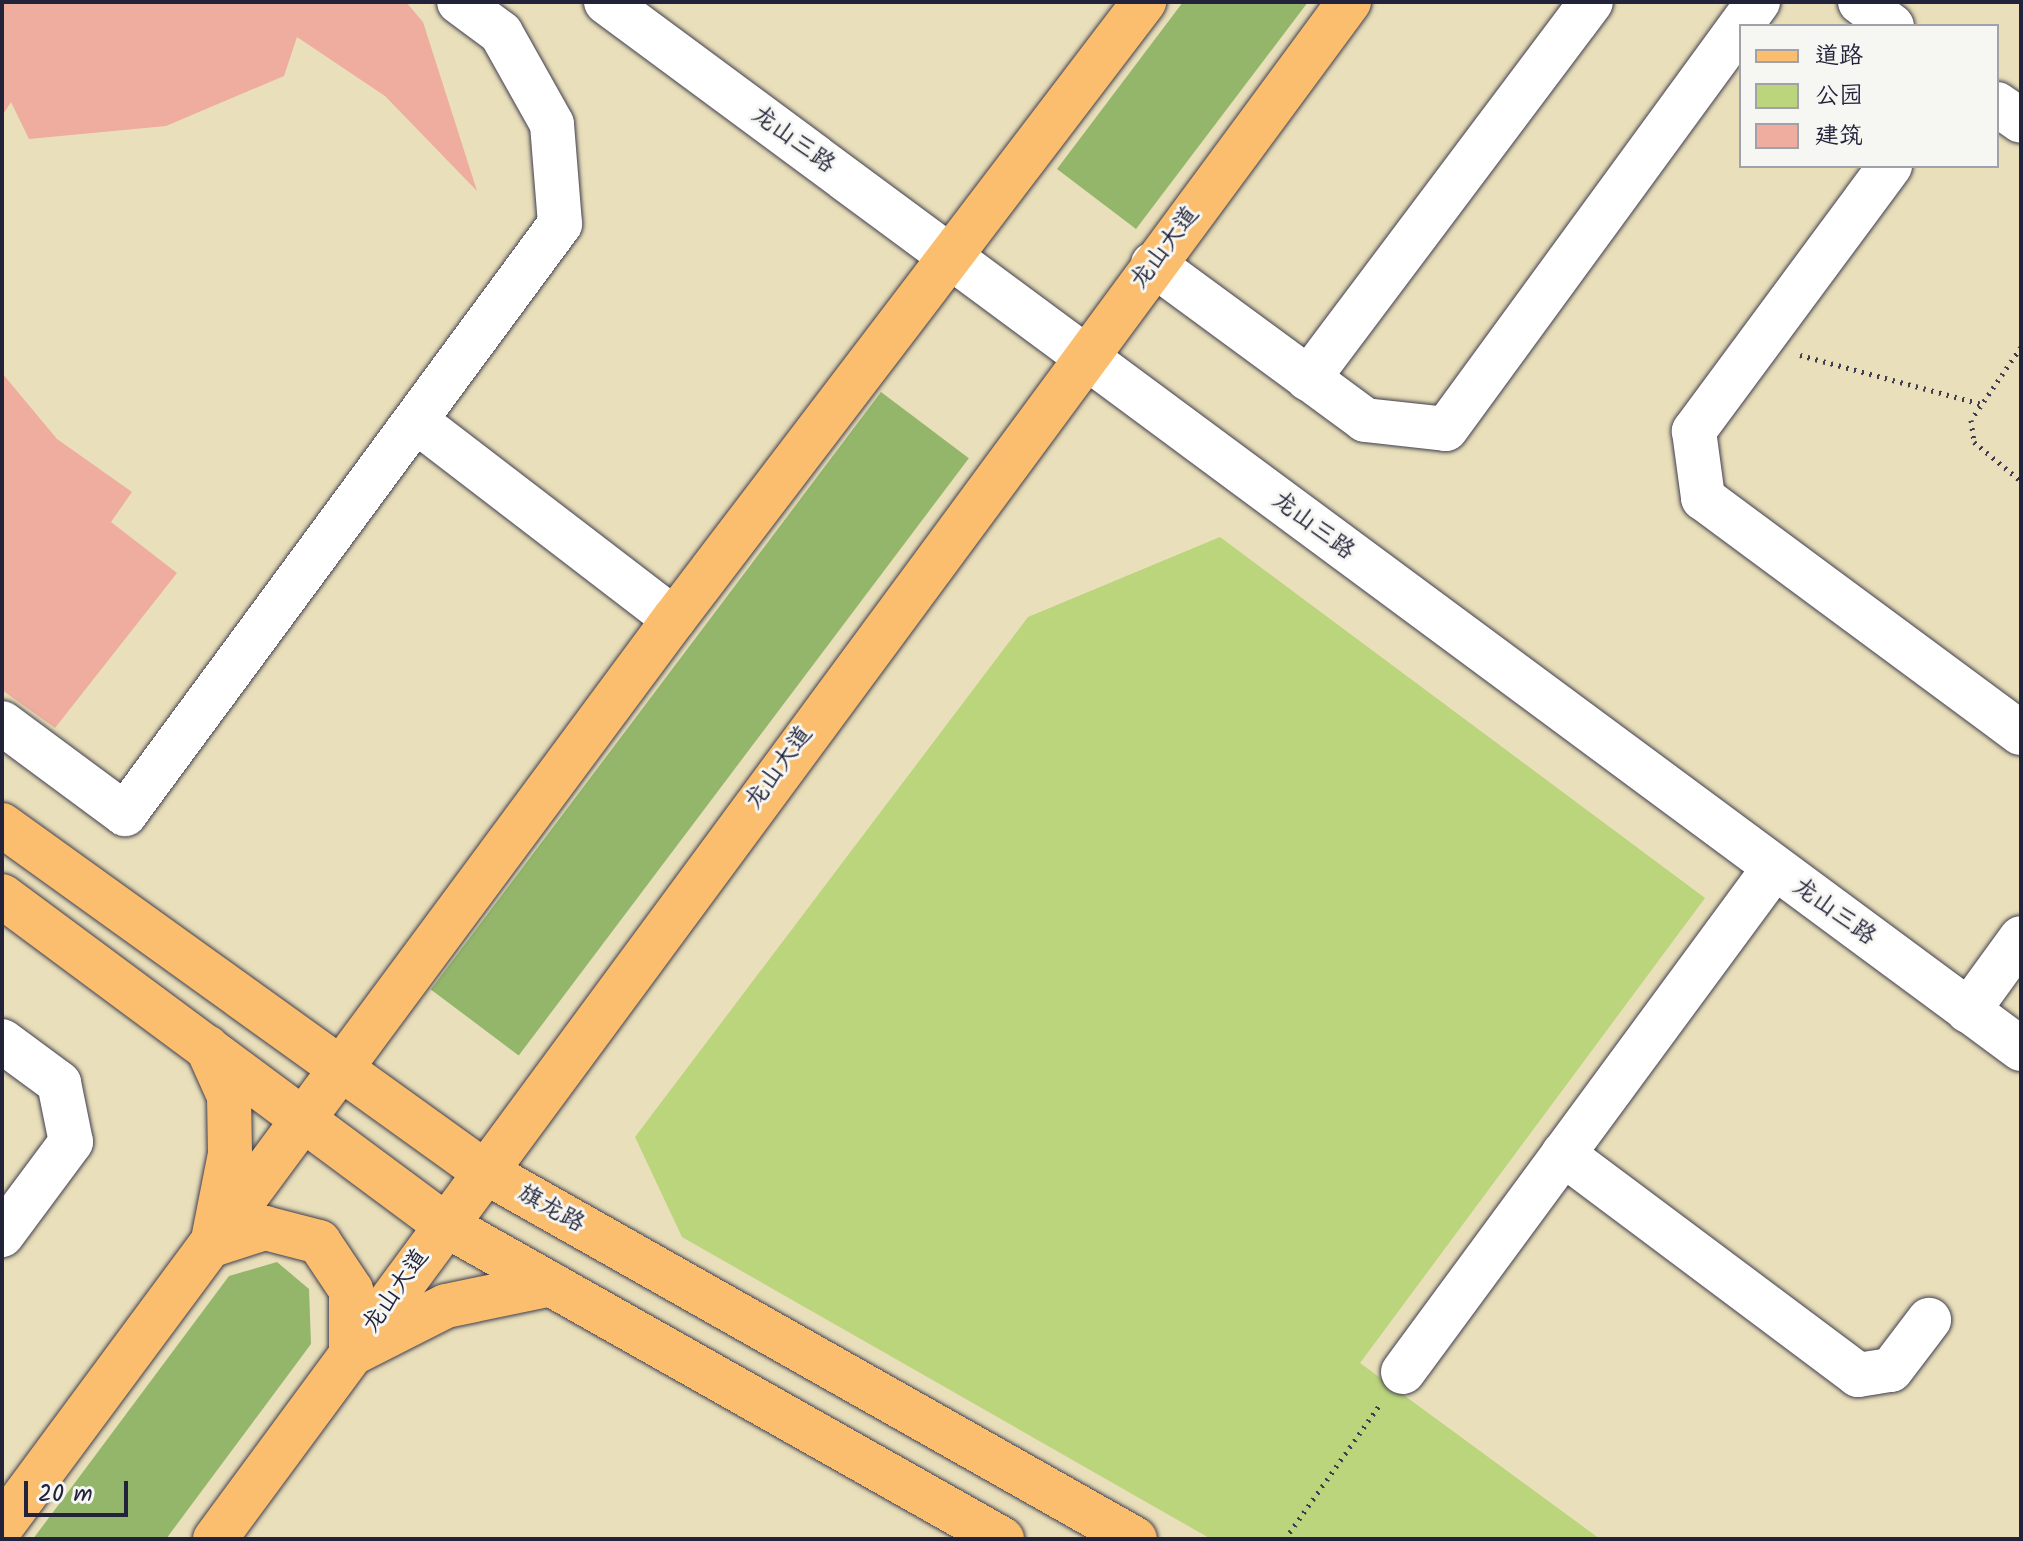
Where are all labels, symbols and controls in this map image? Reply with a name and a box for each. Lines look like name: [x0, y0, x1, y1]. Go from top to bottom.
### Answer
legend: [1739, 24, 1999, 168]
text: 道路: [1815, 37, 1863, 76]
text: 公园: [1815, 77, 1863, 116]
street label: 龙山三路: [746, 100, 840, 180]
text: 建筑: [1815, 117, 1863, 156]
street label: 龙山大道: [1125, 201, 1205, 295]
street label: 龙山三路: [1266, 486, 1360, 566]
street label: 龙山大道: [739, 721, 819, 815]
street label: 龙山三路: [1787, 872, 1881, 952]
street label: 旗龙路: [513, 1179, 589, 1239]
street label: 龙山大道: [357, 1243, 435, 1339]
scale bar: [28, 1465, 132, 1515]
text: 20 m: [38, 1475, 93, 1514]

